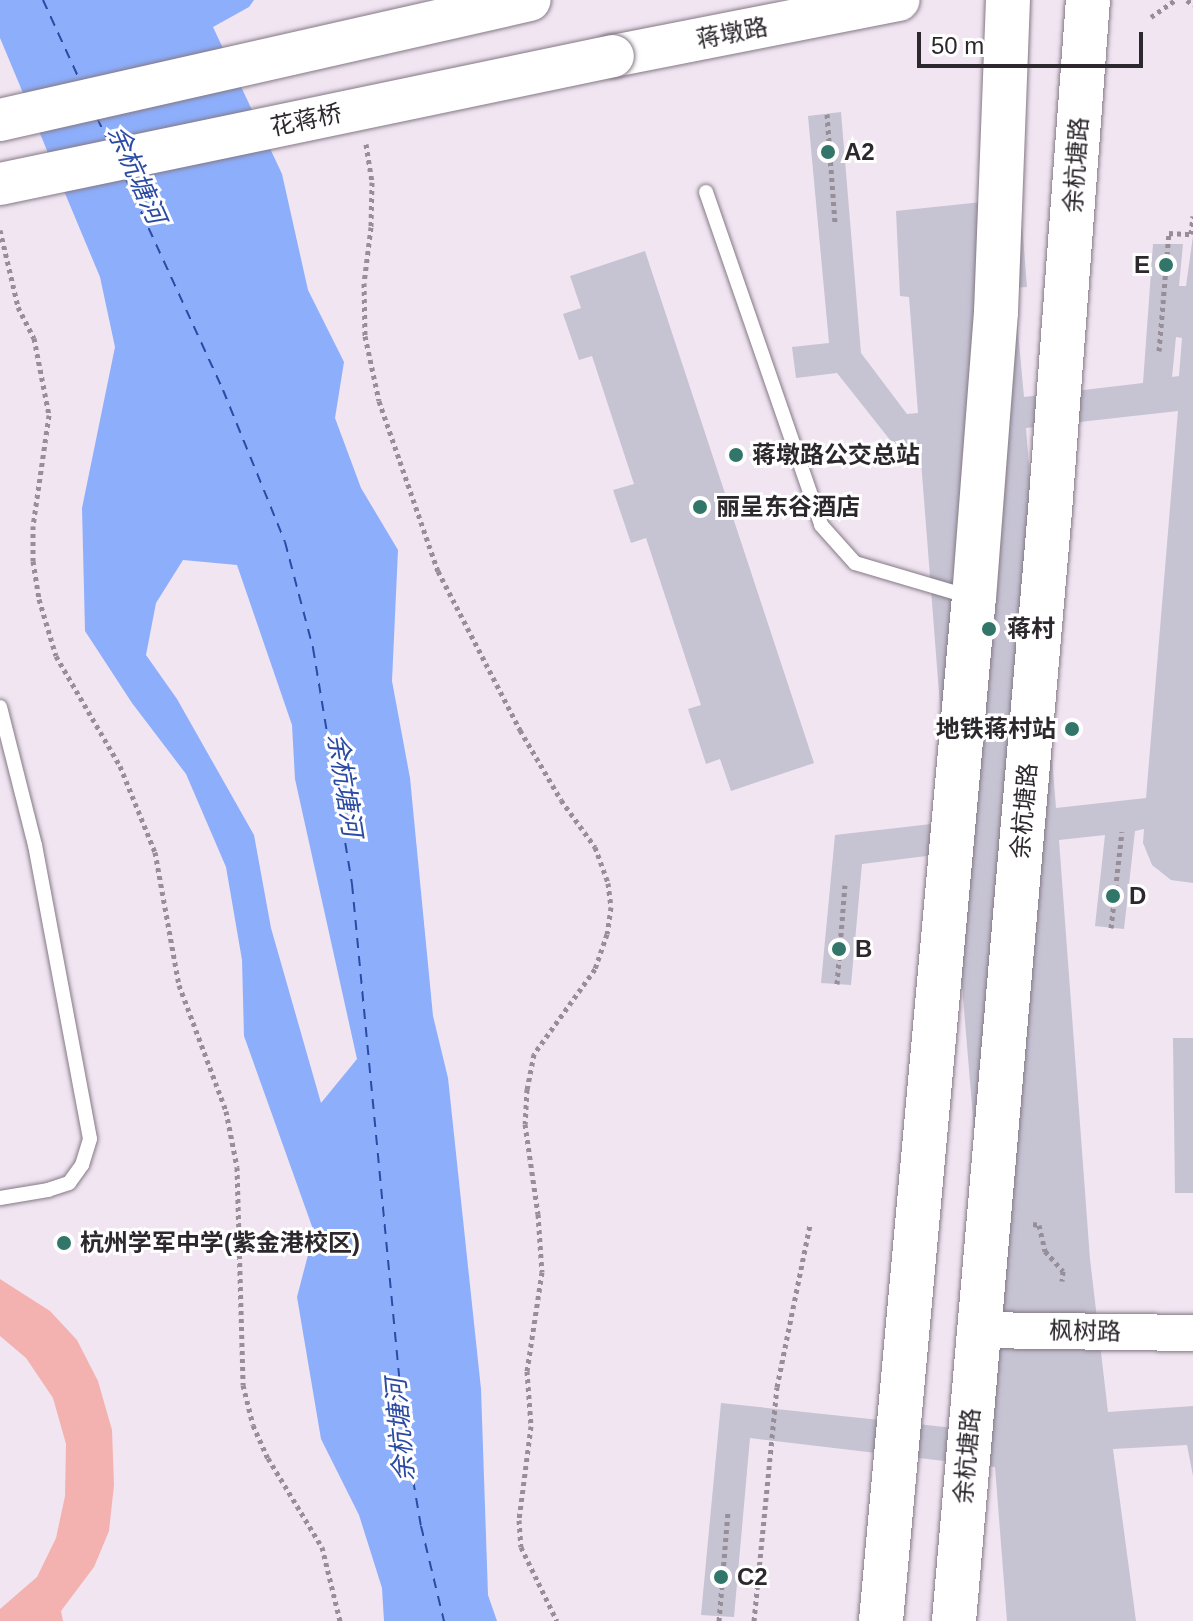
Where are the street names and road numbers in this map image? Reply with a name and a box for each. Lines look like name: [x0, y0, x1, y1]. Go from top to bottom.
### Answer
street label: 蒋墩路: [694, 12, 770, 54]
street label: 花蒋桥: [268, 98, 344, 142]
street label: 余杭塘路: [1058, 116, 1094, 214]
street label: 余杭塘路: [1005, 762, 1043, 860]
street label: 枫树路: [1049, 1316, 1121, 1346]
street label: 余杭塘路: [948, 1407, 986, 1505]

